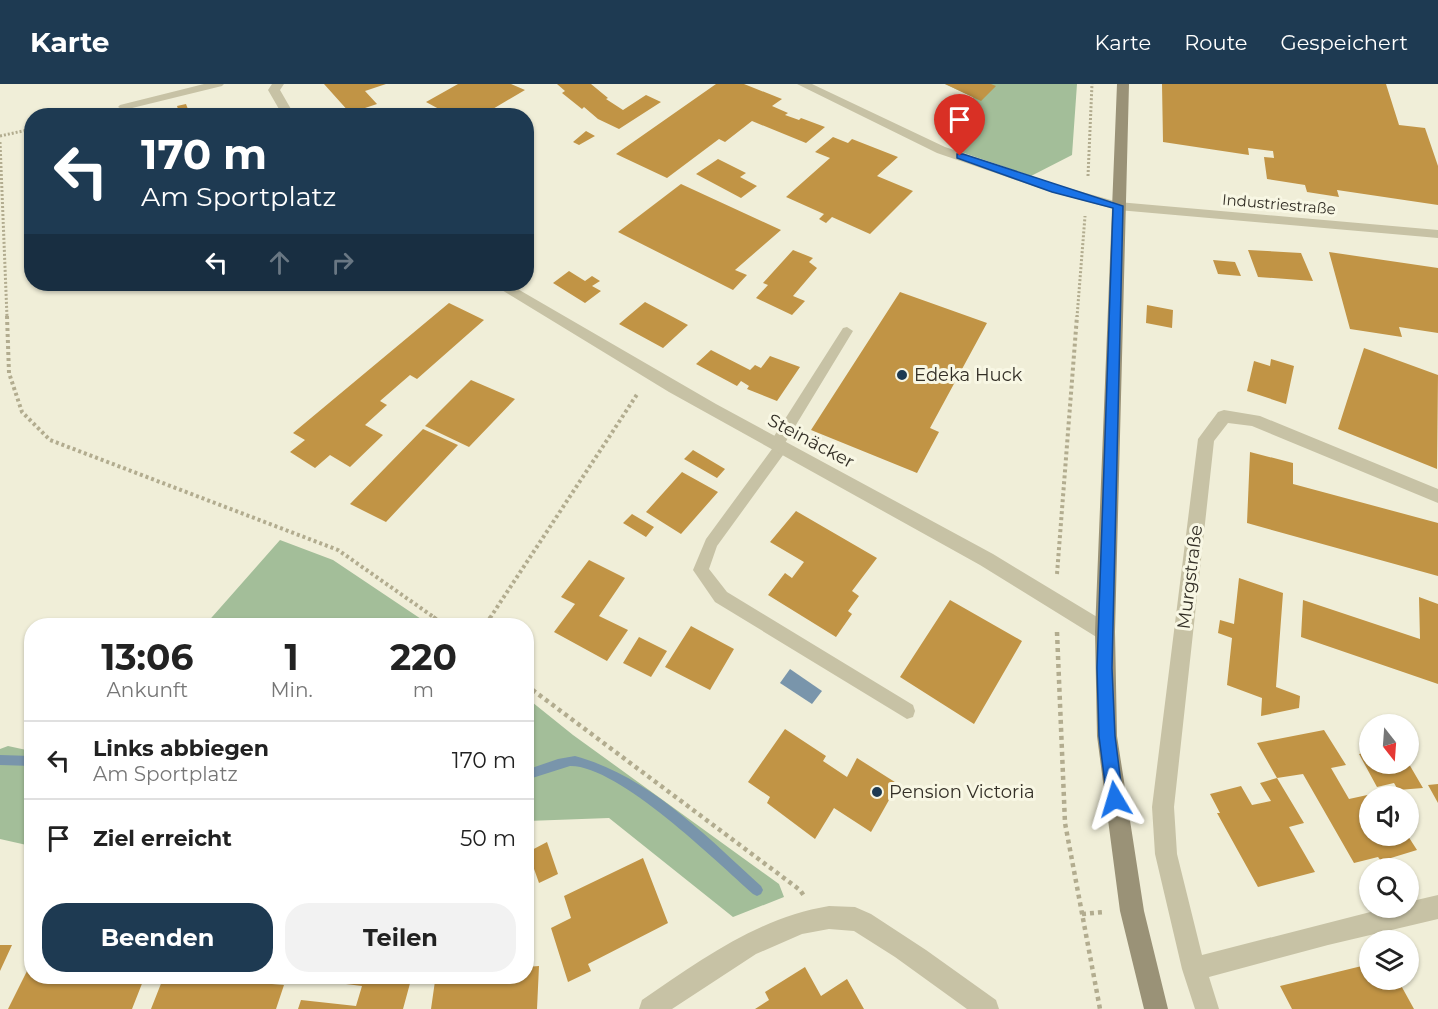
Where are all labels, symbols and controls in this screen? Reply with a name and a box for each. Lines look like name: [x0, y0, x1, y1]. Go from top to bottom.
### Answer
text: Karte: [30, 25, 110, 59]
text: Karte: [1095, 30, 1151, 55]
text: Route: [1184, 30, 1247, 55]
text: Gespeichert: [1280, 30, 1408, 55]
pin: [934, 94, 985, 156]
icon: arrive: [943, 103, 976, 136]
text: 170 m: [141, 128, 267, 180]
icon: left: [42, 132, 120, 210]
text: Am Sportplatz: [141, 180, 336, 213]
street label: Industriestraße: [1221, 190, 1337, 218]
icon: left: [200, 246, 233, 279]
icon: ahead: [263, 246, 296, 279]
icon: right: [326, 246, 359, 279]
place label: Edeka Huck: [914, 364, 1023, 386]
marker: Edeka Huck: [895, 368, 909, 382]
street label: Steinäcker: [764, 409, 858, 473]
street label: Murgstraße: [1173, 524, 1207, 630]
text: 13:06: [101, 635, 193, 679]
text: 1: [285, 635, 299, 679]
text: 220: [390, 635, 457, 679]
text: Ankunft: [107, 678, 188, 702]
text: Min.: [271, 678, 313, 702]
text: m: [413, 678, 434, 702]
north arrow: [1359, 714, 1419, 774]
map controls: [1359, 714, 1419, 990]
text: Links abbiegen: [93, 735, 269, 762]
icon: left: [42, 744, 75, 777]
text: 170 m: [452, 747, 516, 774]
text: Am Sportplatz: [93, 762, 238, 786]
position arrow: [1083, 767, 1147, 831]
place label: Pension Victoria: [889, 781, 1035, 803]
marker: Pension Victoria: [870, 785, 884, 799]
button: sound: [1359, 786, 1419, 846]
icon: arrive: [42, 822, 75, 855]
text: Ziel erreicht: [93, 825, 232, 852]
text: 50 m: [460, 825, 516, 852]
button: search: [1359, 858, 1419, 918]
button: Beenden: [42, 903, 273, 972]
button: Teilen: [285, 903, 516, 972]
button: layers: [1359, 930, 1419, 990]

